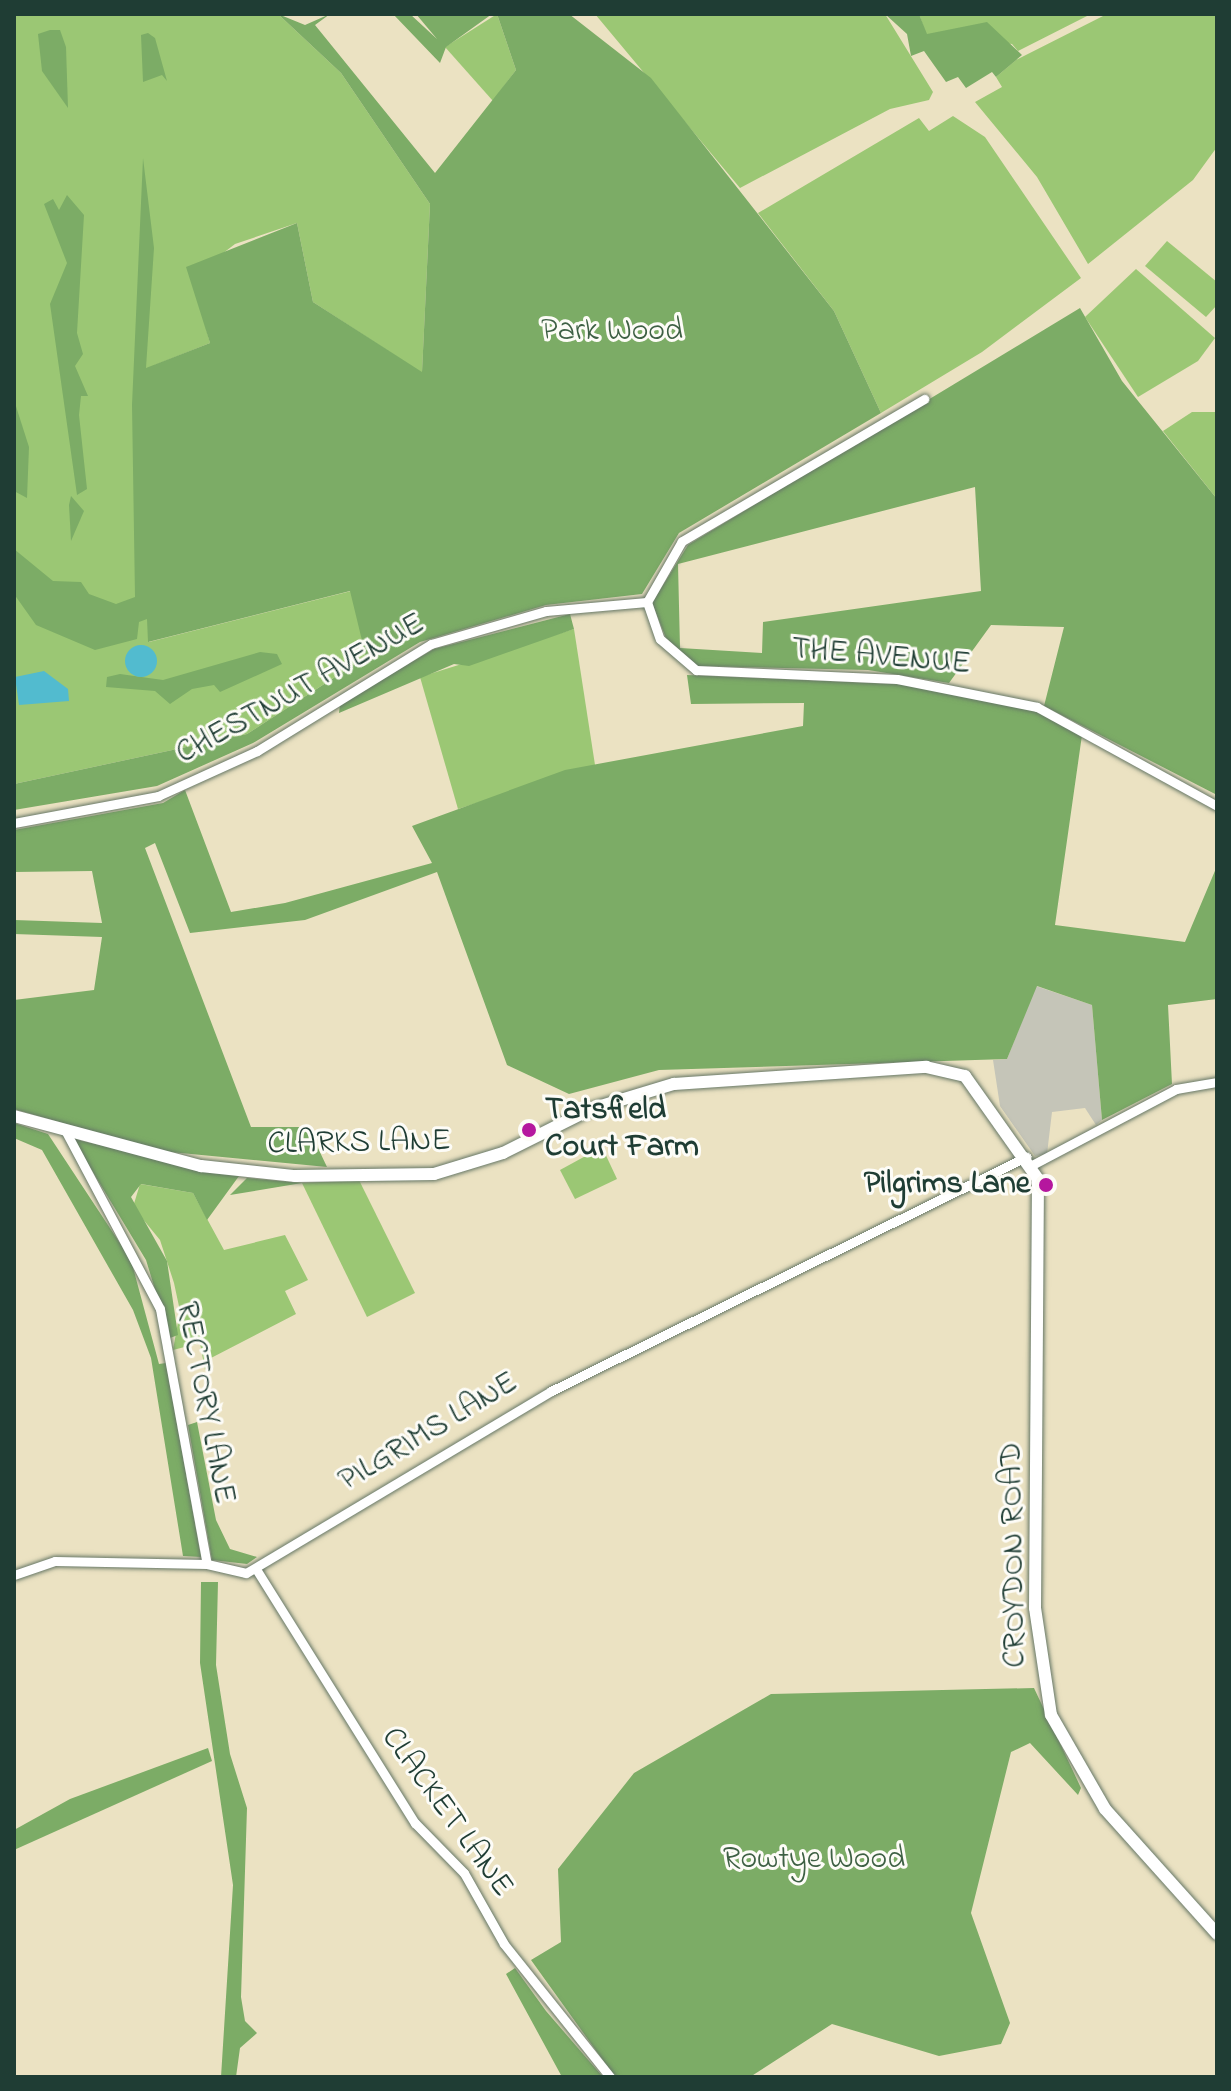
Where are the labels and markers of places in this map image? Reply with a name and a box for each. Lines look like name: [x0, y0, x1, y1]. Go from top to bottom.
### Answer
place label: Tatsfield Court Farm: [545, 1093, 699, 1168]
marker: Tatsfield Court Farm: [520, 1121, 538, 1139]
place label: Pilgrims Lane: [864, 1166, 1030, 1204]
marker: Pilgrims Lane: [1037, 1176, 1055, 1194]

